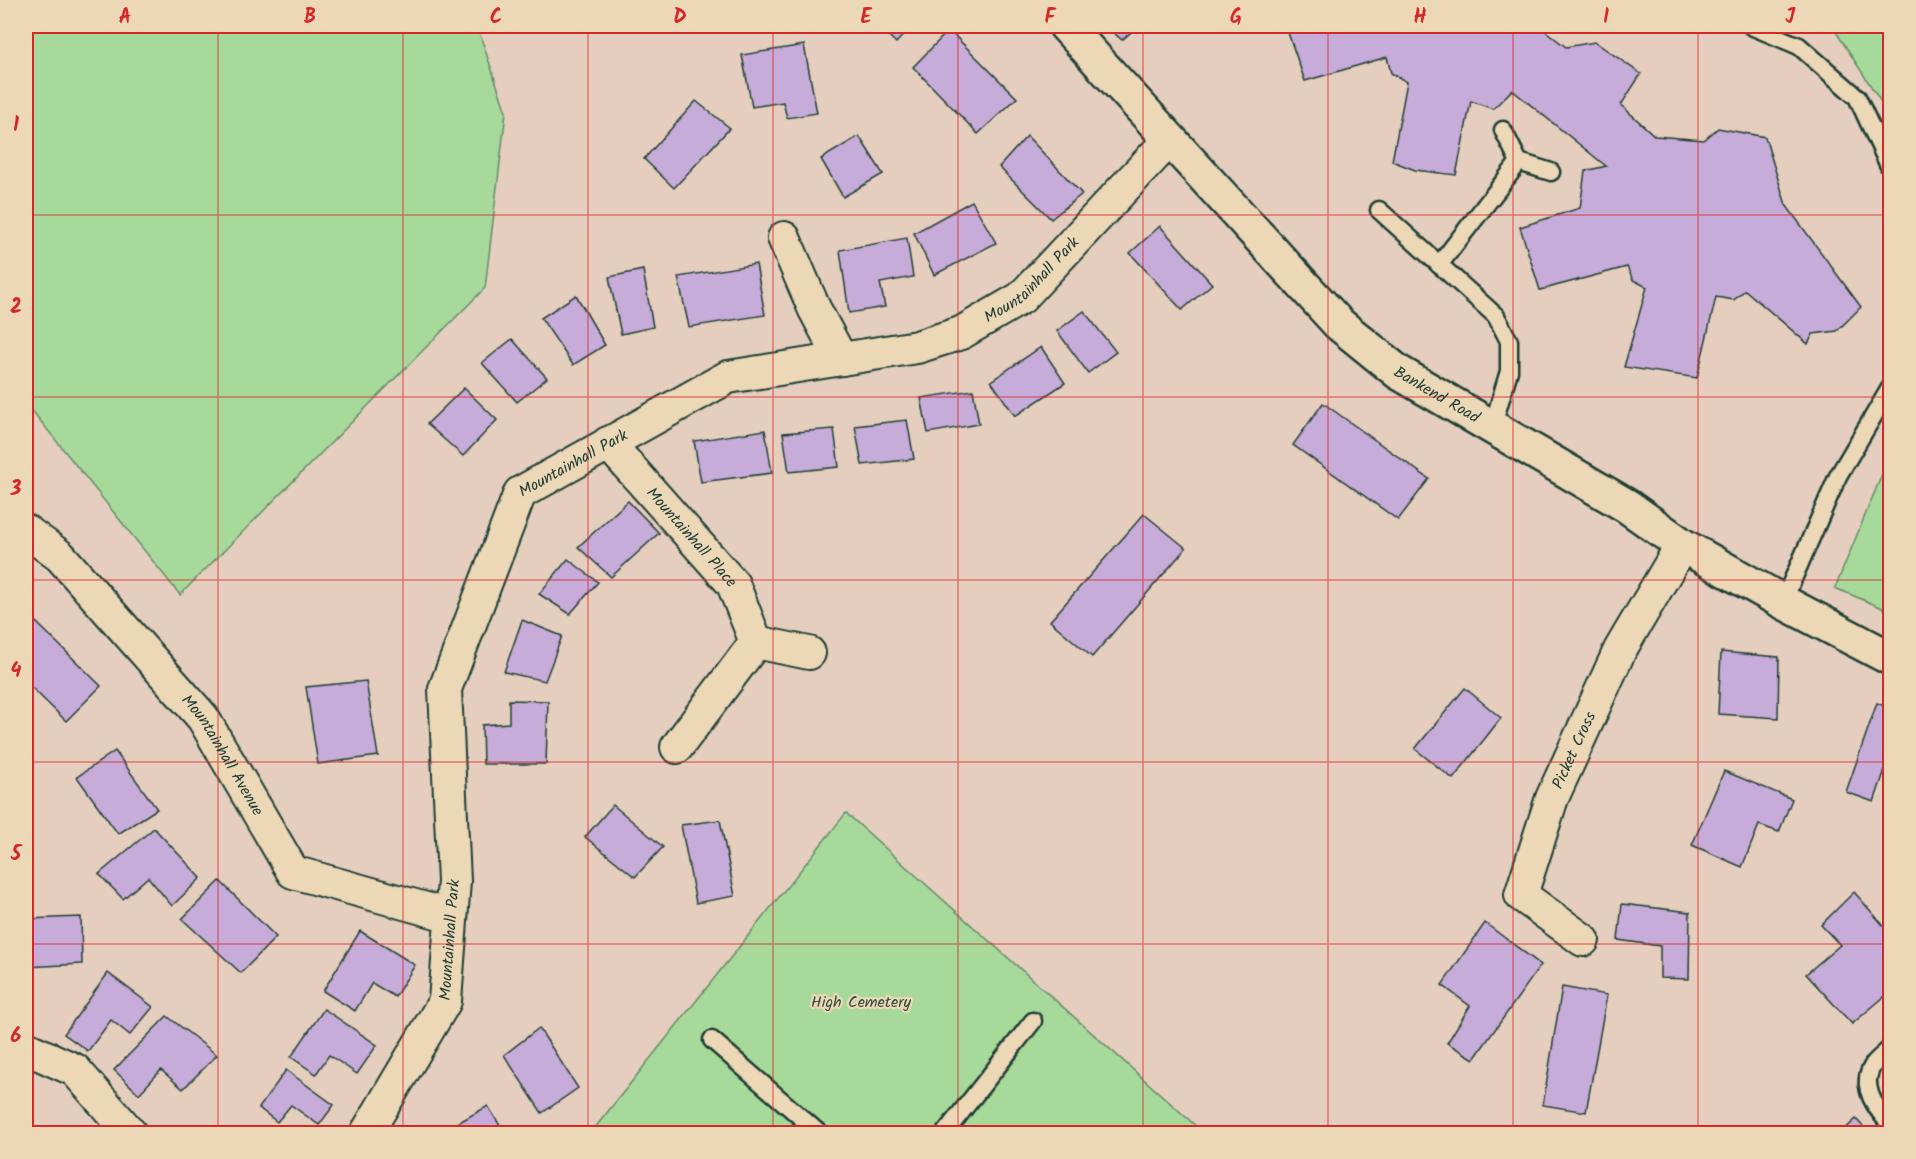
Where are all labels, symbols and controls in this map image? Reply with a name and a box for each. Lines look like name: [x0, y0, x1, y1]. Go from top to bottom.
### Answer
text: A: [119, 2, 131, 34]
text: B: [304, 2, 316, 34]
text: C: [490, 2, 502, 34]
text: D: [673, 2, 687, 34]
text: E: [860, 2, 872, 34]
text: F: [1045, 2, 1057, 34]
text: G: [1230, 2, 1242, 34]
text: H: [1413, 2, 1427, 34]
text: I: [1603, 2, 1609, 34]
text: J: [1785, 2, 1796, 34]
text: 1: [13, 110, 19, 142]
street label: Mountainhall Park: [979, 230, 1086, 329]
text: 2: [10, 292, 22, 324]
street label: Bankend Road: [1389, 360, 1485, 430]
street label: Mountainhall Park: [514, 423, 633, 504]
text: 3: [10, 474, 22, 506]
street label: Mountainhall Place: [640, 481, 743, 593]
text: 4: [11, 656, 22, 688]
street label: Mountainhall Avenue: [175, 689, 270, 821]
street label: Picket Cross: [1545, 707, 1603, 793]
text: 5: [10, 839, 23, 871]
street label: Mountainhall Park: [433, 878, 467, 1001]
park label: High Cemetery: [811, 990, 912, 1015]
text: 6: [11, 1021, 22, 1053]

